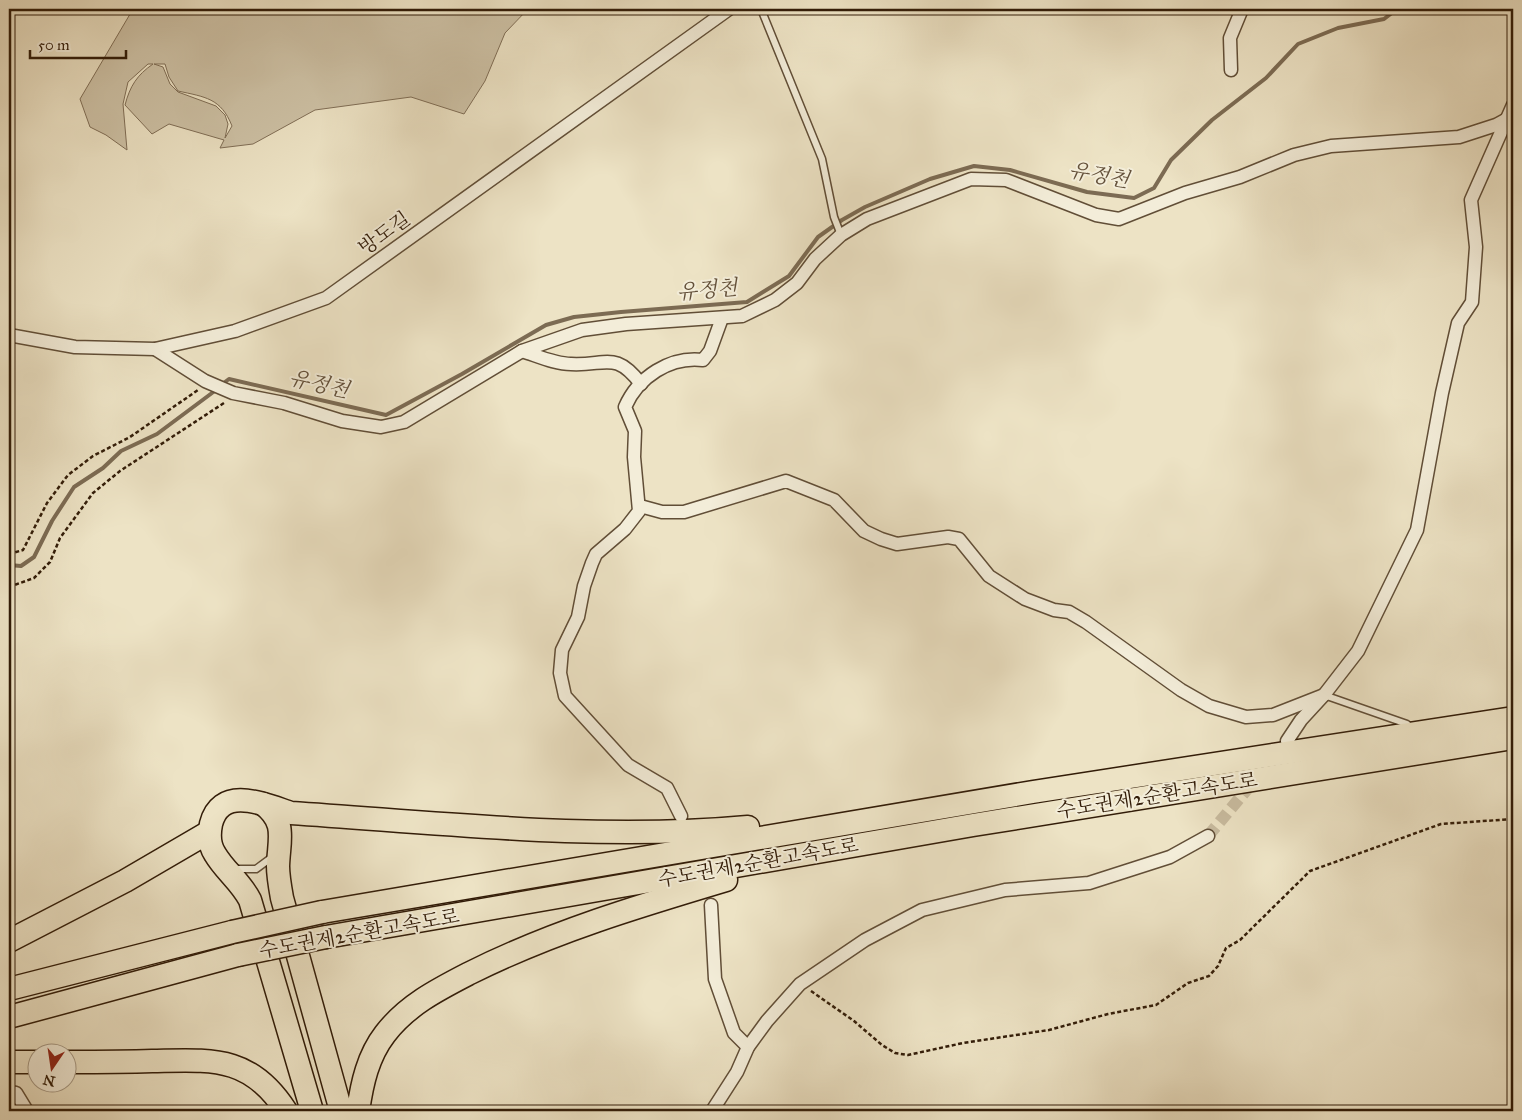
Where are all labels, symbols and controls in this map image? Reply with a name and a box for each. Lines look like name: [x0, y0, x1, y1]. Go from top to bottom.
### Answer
scale bar: [30, 28, 126, 60]
text: 50 m: [38, 36, 70, 54]
water label: 유정천: [1067, 157, 1133, 193]
street label: 방도길: [353, 206, 415, 260]
water label: 유정천: [676, 274, 740, 306]
water label: 유정천: [286, 364, 353, 404]
street label: 수도권제2순환고속도로: [1055, 767, 1259, 823]
street label: 수도권제2순환고속도로: [656, 833, 860, 891]
street label: 수도권제2순환고속도로: [257, 904, 461, 962]
north arrow: [28, 1042, 78, 1092]
text: N: [41, 1071, 57, 1090]

